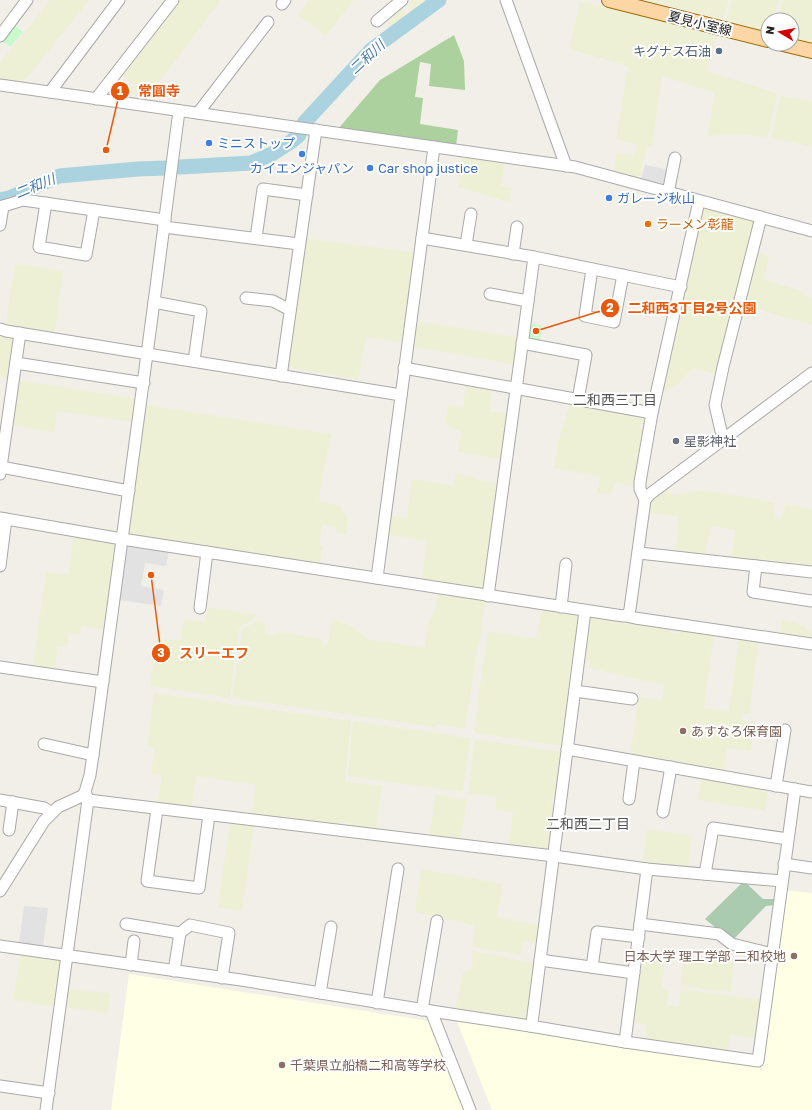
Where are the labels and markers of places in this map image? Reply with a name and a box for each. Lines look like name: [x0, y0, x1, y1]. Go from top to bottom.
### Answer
place label: キグナス石油: [633, 43, 711, 59]
marker: キグナス石油: [714, 46, 724, 56]
callout: 常圓寺: [110, 78, 188, 104]
place label: ミニストップ: [217, 135, 295, 151]
marker: ミニストップ: [204, 138, 214, 148]
marker: カイエンジャパン: [297, 149, 307, 159]
place label: カイエンジャパン: [250, 160, 354, 176]
place label: Car shop justice: [378, 160, 478, 176]
marker: Car shop justice: [365, 163, 375, 173]
place label: ガレージ秋山: [617, 190, 695, 206]
marker: ガレージ秋山: [604, 193, 614, 203]
place label: ラーメン彰龍: [656, 216, 733, 232]
marker: ラーメン彰龍: [643, 219, 653, 229]
callout: 二和西3丁目2号公園: [600, 295, 765, 321]
place label: 星影神社: [684, 433, 736, 449]
marker: 星影神社: [671, 436, 681, 446]
callout: スリーエフ: [151, 640, 257, 666]
place label: あすなろ保育園: [691, 723, 782, 739]
marker: あすなろ保育園: [678, 726, 688, 736]
place label: 日本大学 理工学部 二和校地: [623, 948, 786, 964]
marker: 日本大学 理工学部 二和校地: [789, 951, 799, 961]
place label: 千葉県立船橋二和高等学校: [290, 1057, 446, 1073]
marker: 千葉県立船橋二和高等学校: [277, 1060, 287, 1070]

